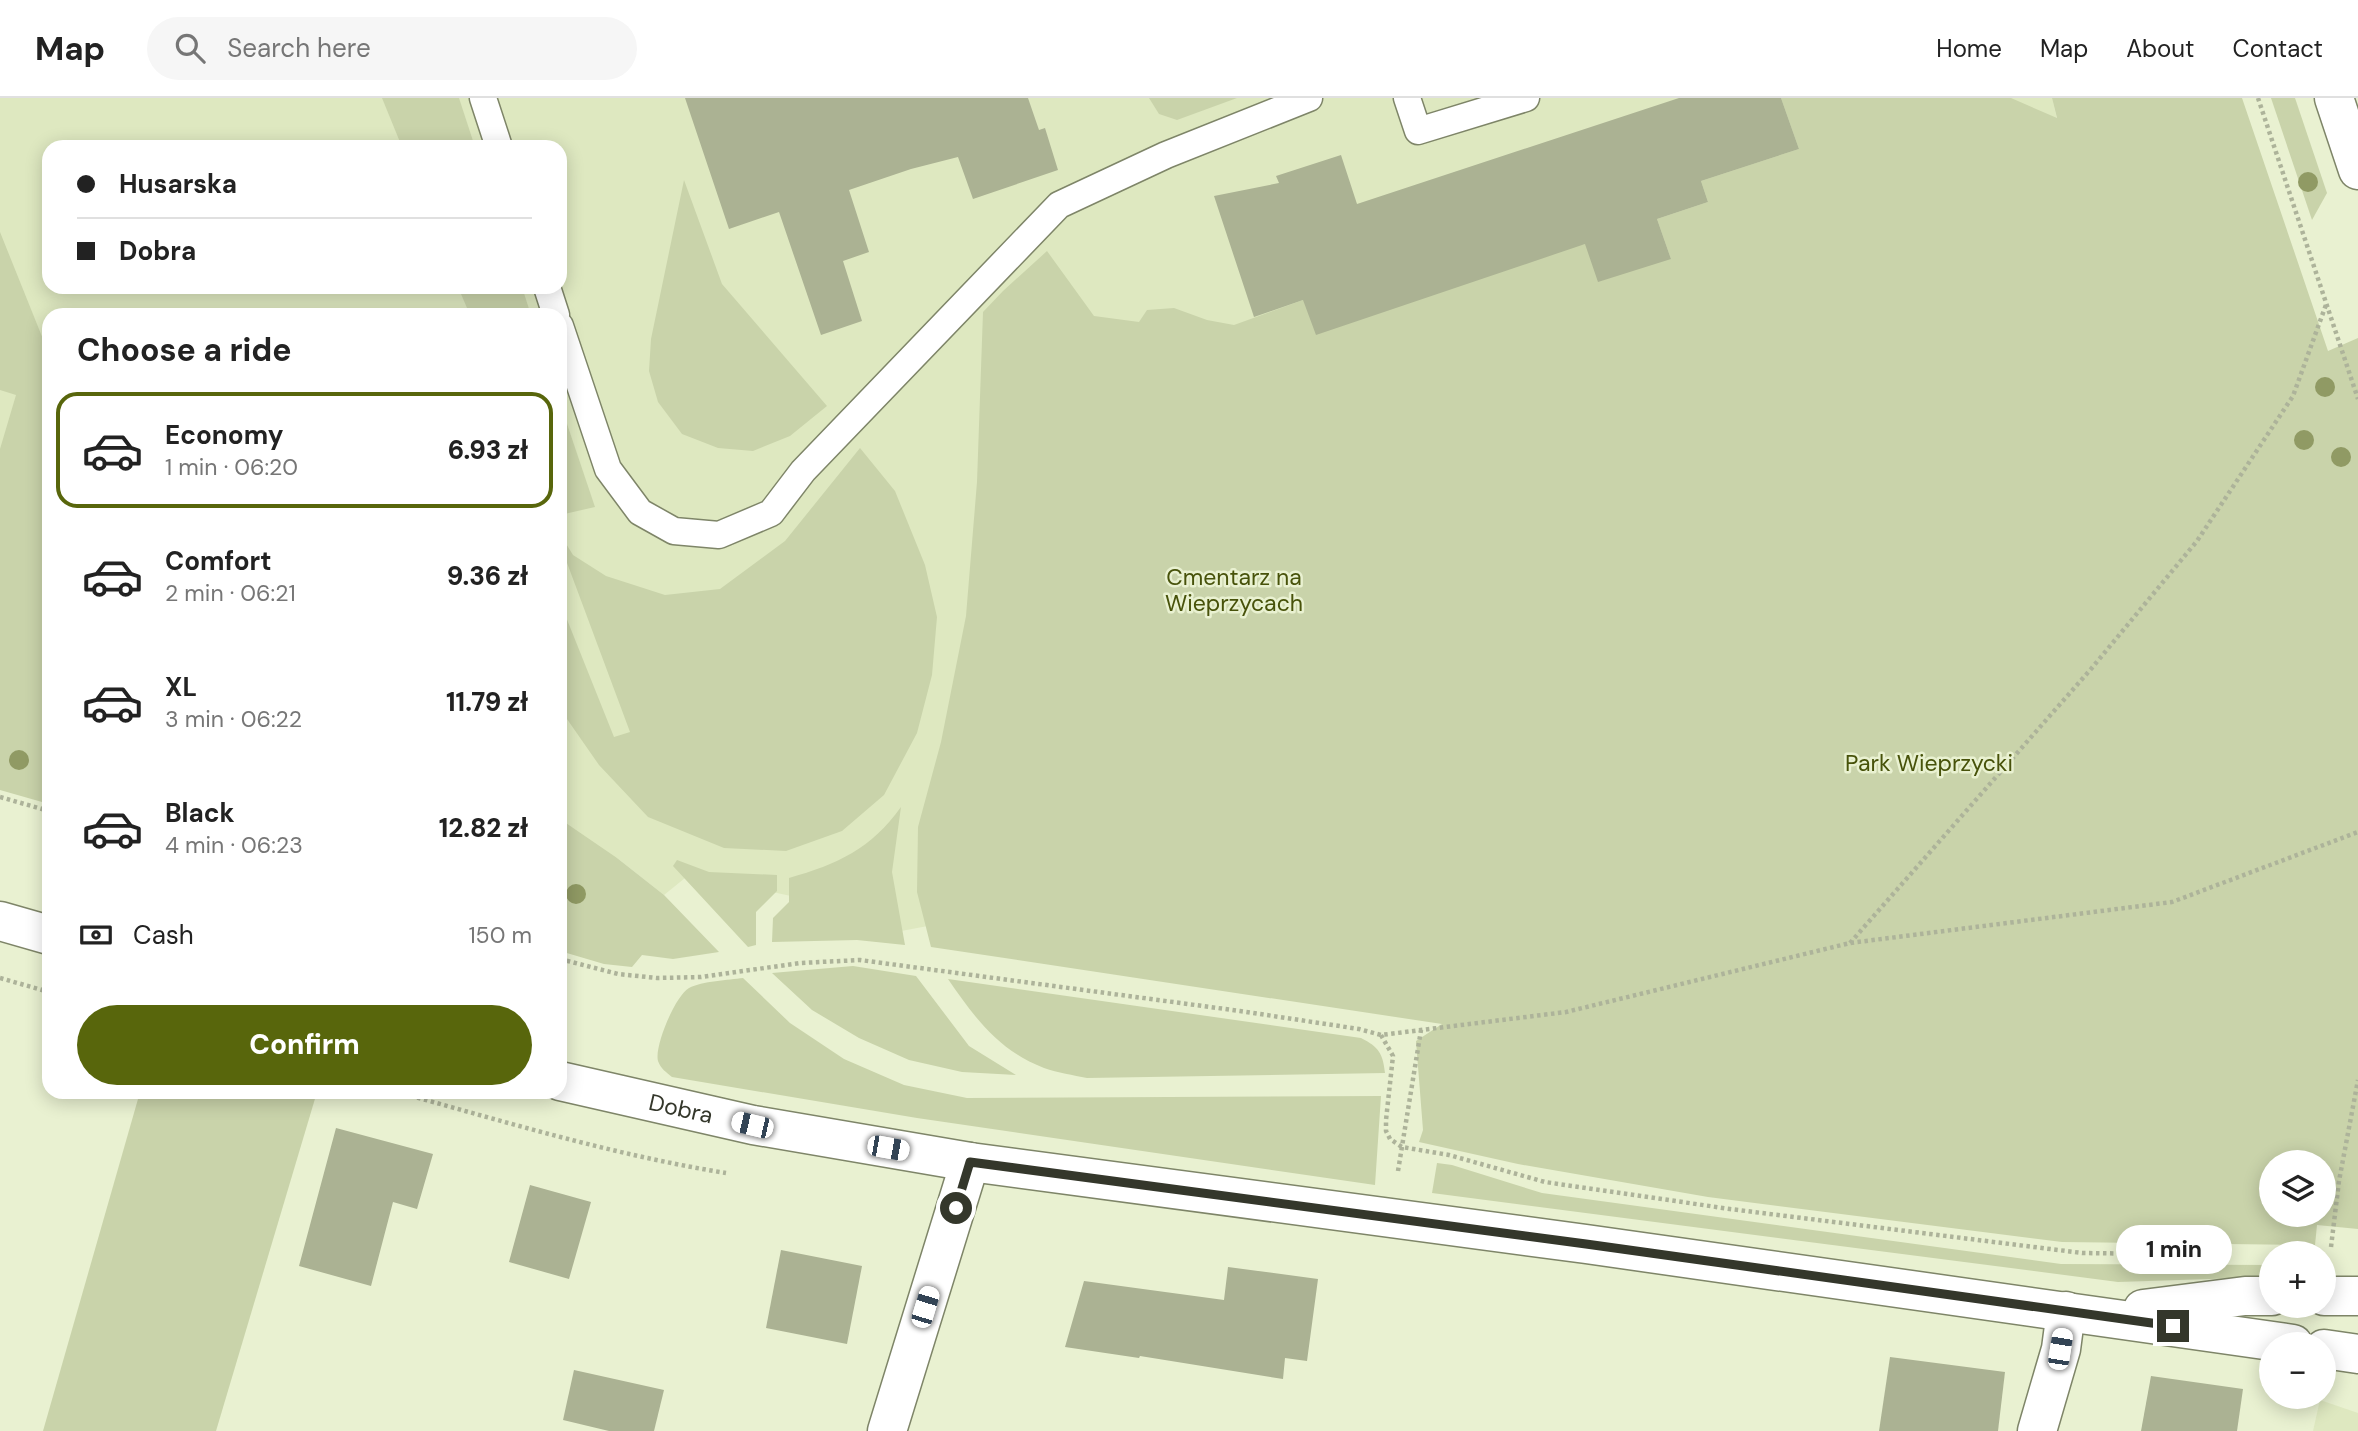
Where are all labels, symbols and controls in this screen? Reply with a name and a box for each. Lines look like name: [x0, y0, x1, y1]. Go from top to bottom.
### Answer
search box: [147, 17, 637, 80]
text: Map: [35, 27, 105, 70]
icon: search: [171, 29, 209, 67]
text: Search here: [227, 31, 371, 65]
text: Home: [1936, 33, 2002, 64]
text: Map: [2040, 33, 2088, 64]
text: About: [2126, 33, 2195, 64]
text: Contact: [2233, 33, 2323, 64]
text: Husarska: [119, 167, 237, 201]
text: Dobra: [119, 234, 196, 268]
text: Choose a ride: [77, 329, 292, 371]
text: Economy: [165, 418, 283, 452]
icon: car: [81, 419, 144, 482]
text: 6.93 zł: [448, 433, 528, 467]
text: 1 min · 06:20: [165, 452, 298, 482]
text: Comfort: [165, 544, 271, 578]
icon: car: [81, 545, 144, 608]
text: 9.36 zł: [447, 559, 528, 593]
park label: Cmentarz na Wieprzycach: [1165, 562, 1303, 618]
text: 2 min · 06:21: [165, 578, 296, 608]
text: XL: [165, 670, 197, 704]
icon: car: [81, 671, 144, 734]
text: 11.79 zł: [446, 685, 528, 719]
text: 3 min · 06:22: [165, 704, 302, 734]
park label: Park Wieprzycki: [1845, 748, 2013, 778]
text: Black: [165, 796, 235, 830]
icon: car: [81, 797, 144, 860]
text: 12.82 zł: [439, 811, 528, 845]
text: 4 min · 06:23: [165, 830, 303, 860]
icon: cash: [77, 916, 115, 954]
text: Cash: [133, 918, 194, 952]
text: 150 m: [468, 920, 532, 950]
button: Confirm: [77, 1005, 532, 1085]
street label: Dobra: [646, 1087, 716, 1130]
car: [730, 1110, 775, 1140]
car: [866, 1134, 911, 1162]
map controls: [2259, 1150, 2336, 1409]
button: layers: [2259, 1150, 2336, 1227]
route start: [940, 1192, 972, 1224]
callout: 1 min: [2115, 1224, 2231, 1274]
text: 1 min: [2146, 1234, 2202, 1264]
button: +: [2259, 1241, 2336, 1318]
car: [909, 1284, 942, 1330]
route end: [2157, 1310, 2189, 1342]
car: [2047, 1327, 2074, 1371]
button: −: [2259, 1332, 2336, 1409]

